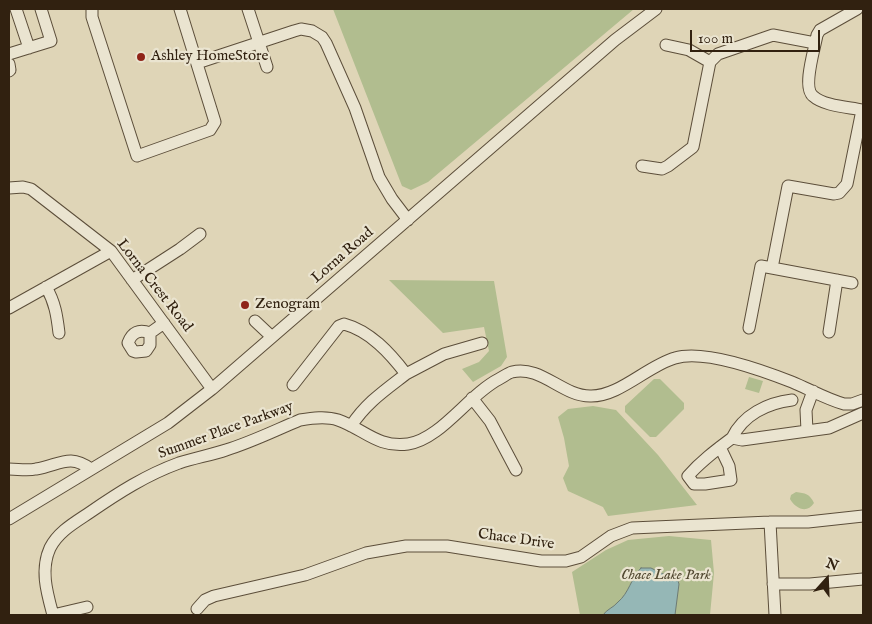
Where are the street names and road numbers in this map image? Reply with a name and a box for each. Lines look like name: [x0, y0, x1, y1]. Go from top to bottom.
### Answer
street label: Lorna Road: [308, 224, 378, 288]
street label: Lorna Crest Road: [112, 236, 196, 336]
street label: Summer Place Parkway: [156, 398, 296, 464]
street label: Chace Drive: [477, 526, 555, 554]

